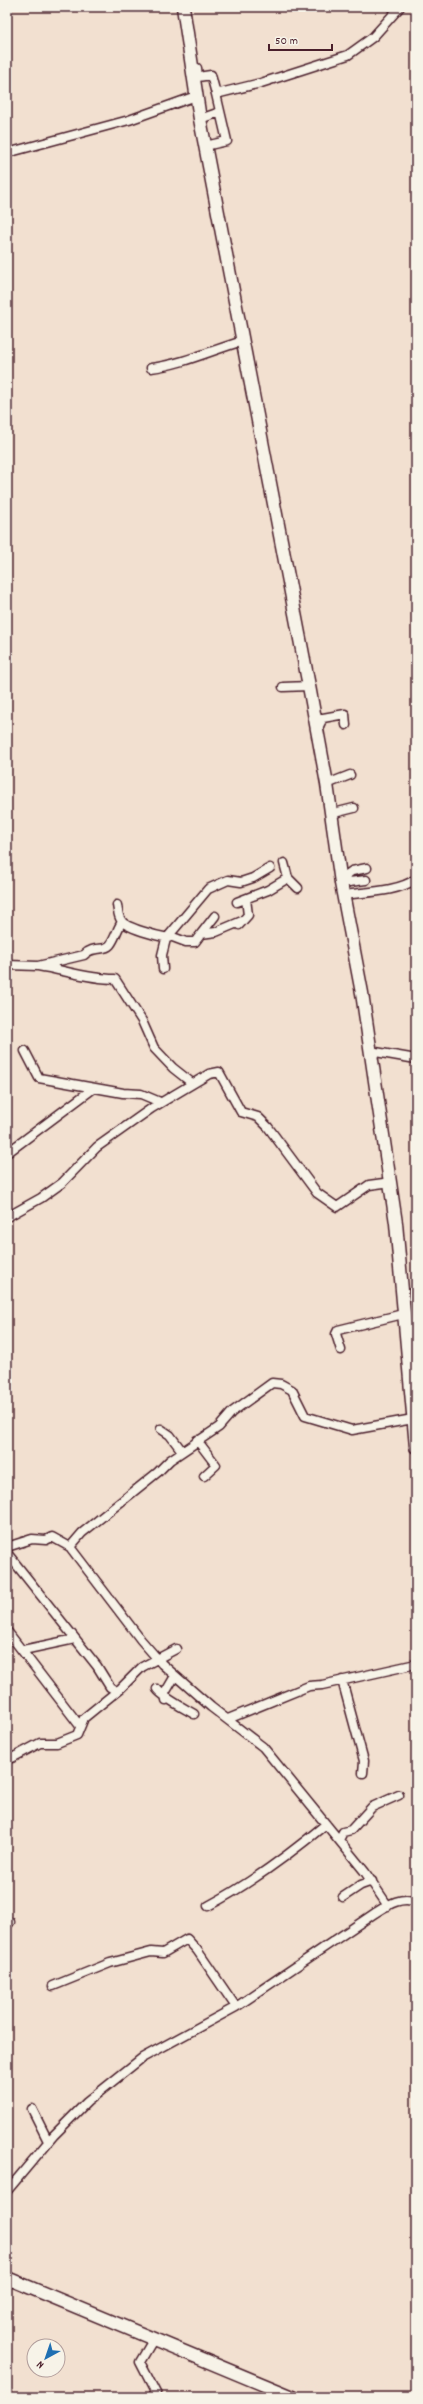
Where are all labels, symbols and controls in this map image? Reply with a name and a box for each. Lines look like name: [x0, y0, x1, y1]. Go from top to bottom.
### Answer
scale bar: [269, 26, 332, 52]
text: 50 m: [275, 33, 298, 50]
north arrow: [26, 2338, 66, 2378]
text: N: [33, 2356, 48, 2372]

